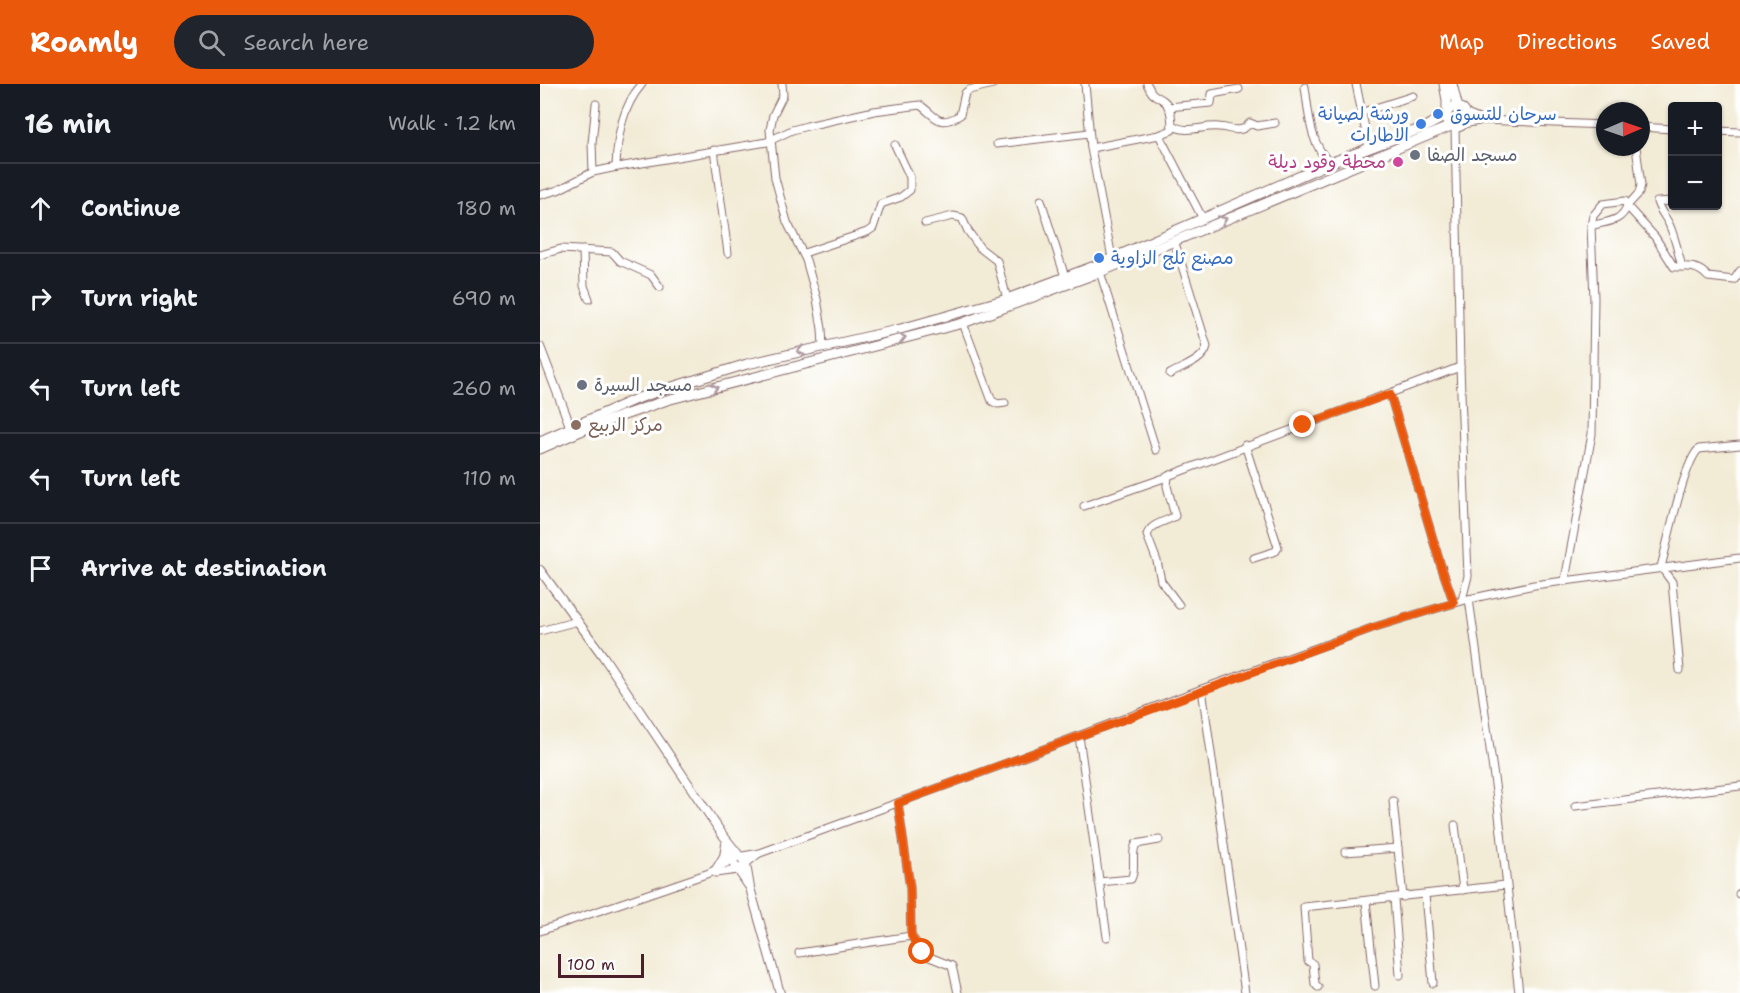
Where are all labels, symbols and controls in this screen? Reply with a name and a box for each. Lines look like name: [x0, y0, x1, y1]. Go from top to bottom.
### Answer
search box: [174, 15, 594, 69]
text: Roamly: [30, 23, 138, 61]
icon: search: [195, 26, 228, 59]
text: Search here: [243, 28, 369, 57]
text: Map: [1439, 28, 1484, 56]
text: Directions: [1517, 28, 1617, 56]
text: Saved: [1650, 28, 1710, 56]
place label: ورشة لصيانة الاطارات: [1318, 102, 1409, 147]
place label: سرحان للتسوق: [1450, 102, 1557, 126]
north arrow: [1596, 102, 1650, 156]
map controls: [1668, 102, 1722, 210]
button: +: [1668, 102, 1722, 156]
text: 16 min: [24, 106, 111, 141]
marker: سرحان للتسوق: [1431, 107, 1445, 121]
text: Walk · 1.2 km: [388, 110, 516, 136]
marker: ورشة لصيانة الاطارات: [1414, 117, 1428, 131]
place label: مسجد الصفا: [1427, 143, 1518, 167]
marker: مسجد الصفا: [1408, 148, 1422, 162]
place label: محطة وقود ديلة: [1268, 150, 1386, 174]
marker: محطة وقود ديلة: [1391, 155, 1405, 169]
button: −: [1668, 156, 1722, 210]
icon: ahead: [24, 192, 57, 225]
text: Continue: [81, 194, 181, 223]
text: 180 m: [456, 195, 516, 221]
one-way arrow: [1216, 215, 1227, 227]
place label: مصنع ثلج الزاوية: [1111, 246, 1234, 271]
marker: مصنع ثلج الزاوية: [1092, 251, 1106, 265]
icon: right: [24, 282, 57, 315]
text: Turn right: [81, 284, 198, 313]
text: 690 m: [452, 285, 516, 311]
one-way arrow: [897, 333, 907, 346]
one-way arrow: [796, 344, 806, 357]
icon: left: [24, 372, 57, 405]
place label: مسجد السيرة: [594, 373, 692, 397]
text: Turn left: [81, 374, 180, 403]
text: 260 m: [451, 375, 516, 401]
marker: مسجد السيرة: [575, 378, 589, 392]
one-way arrow: [708, 383, 719, 395]
route end: [1289, 411, 1315, 437]
place label: مركز الربيع: [588, 413, 663, 438]
marker: مركز الربيع: [569, 418, 583, 432]
icon: left: [24, 462, 57, 495]
text: Turn left: [81, 464, 180, 493]
text: 110 m: [462, 465, 516, 491]
icon: arrive: [24, 552, 57, 585]
text: Arrive at destination: [81, 554, 327, 583]
route start: [908, 938, 934, 964]
scale bar: [558, 951, 644, 978]
text: 100 m: [567, 954, 615, 975]

